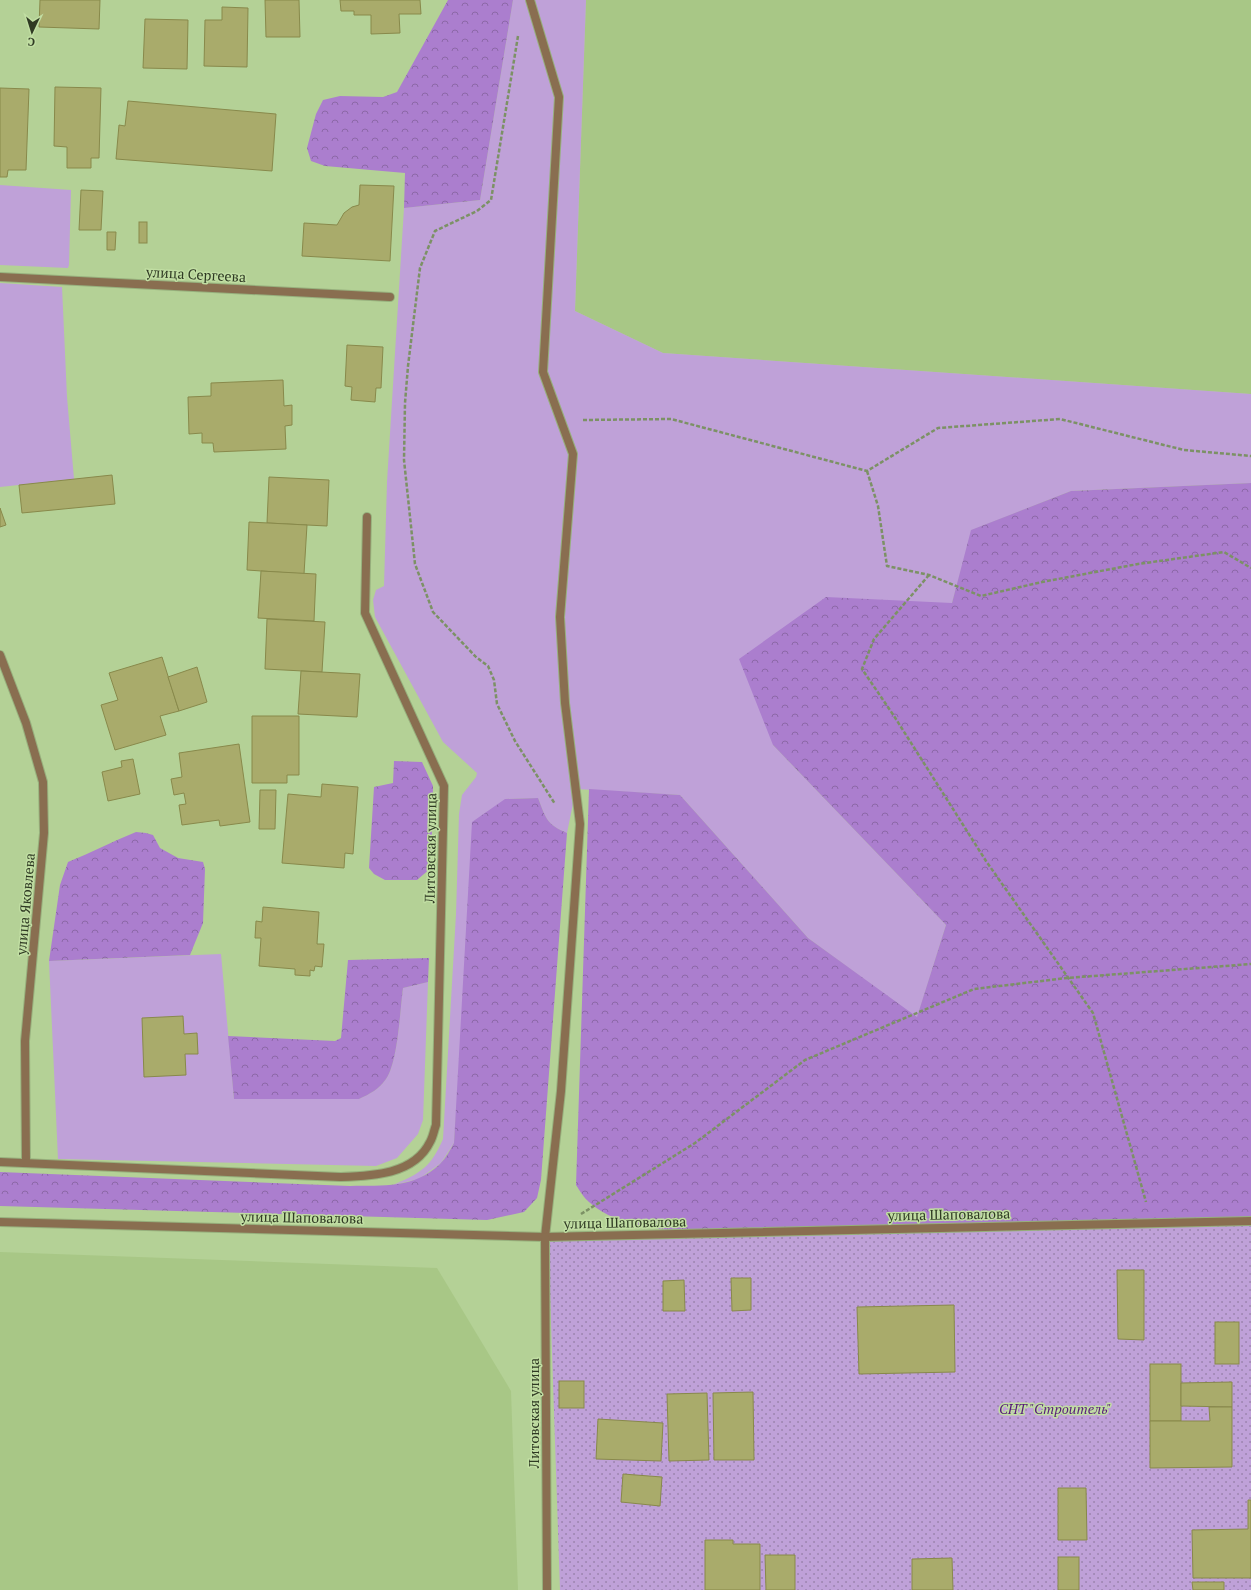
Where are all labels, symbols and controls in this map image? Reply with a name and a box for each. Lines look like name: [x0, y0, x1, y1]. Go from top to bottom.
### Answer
north arrow: [12, 12, 52, 52]
text: С: [27, 35, 35, 49]
street label: улица Сергеева: [144, 262, 247, 286]
street label: Литовская улица: [420, 793, 440, 904]
street label: улица Яковлева: [11, 852, 39, 957]
street label: улица Шаповалова: [887, 1203, 1010, 1225]
street label: улица Шаповалова: [240, 1206, 363, 1228]
street label: улица Шаповалова: [563, 1211, 686, 1233]
street label: Литовская улица: [524, 1358, 543, 1469]
park label: СНТ "Строитель": [999, 1399, 1111, 1418]

